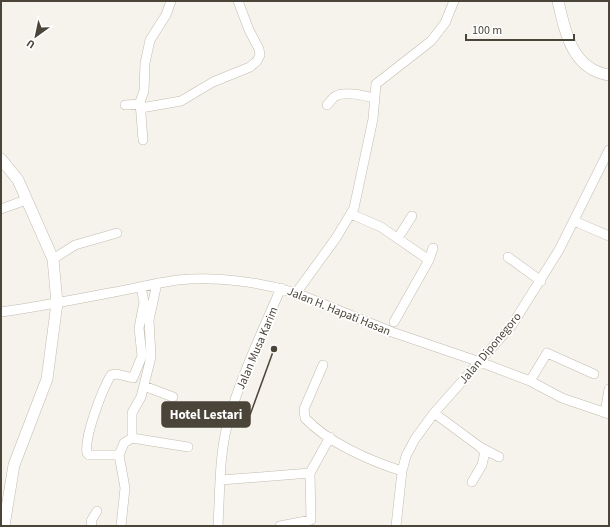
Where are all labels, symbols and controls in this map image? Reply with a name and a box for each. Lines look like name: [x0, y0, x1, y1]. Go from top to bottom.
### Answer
north arrow: [16, 16, 56, 56]
scale bar: [466, 16, 574, 42]
text: 100 m: [472, 22, 502, 39]
text: U: [24, 36, 38, 52]
street label: Jalan H. Hapati Hasan: [285, 283, 393, 340]
street label: Jalan Musa Karim: [232, 304, 283, 392]
street label: Jalan Diponegoro: [455, 309, 525, 388]
callout: Hotel Lestari: [162, 402, 250, 427]
text: Hotel Lestari: [170, 406, 242, 424]

